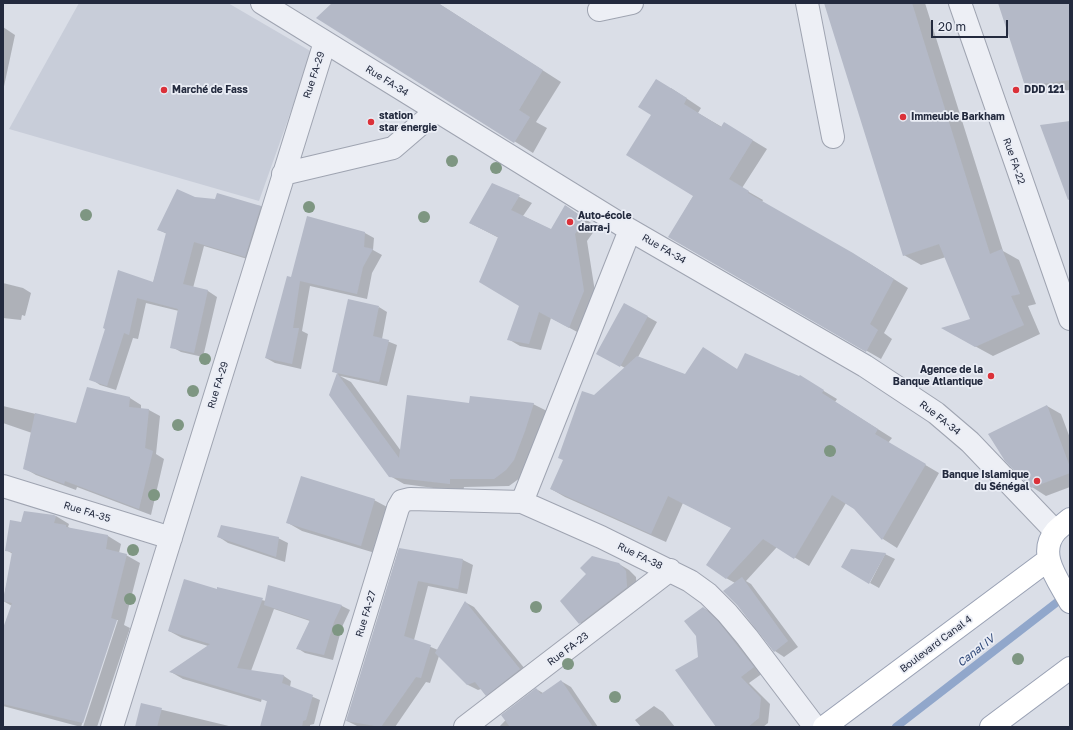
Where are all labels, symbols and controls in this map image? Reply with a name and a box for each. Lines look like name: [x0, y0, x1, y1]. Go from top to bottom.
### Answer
scale bar: [933, 12, 1010, 38]
text: 20 m: [938, 19, 966, 34]
street label: Rue FA-29: [301, 50, 327, 100]
street label: Rue FA-34: [363, 63, 411, 99]
place label: Marché de Fass: [172, 84, 248, 96]
place label: DDD 121: [1024, 84, 1064, 96]
marker: Marché de Fass: [159, 85, 169, 95]
marker: DDD 121: [1011, 85, 1021, 95]
place label: station star energie: [379, 110, 437, 134]
place label: Immeuble Barkham: [911, 111, 1005, 123]
marker: Immeuble Barkham: [898, 112, 908, 122]
marker: station star energie: [366, 117, 376, 127]
street label: Rue FA-22: [1000, 136, 1028, 186]
place label: Auto-école darra-j: [578, 210, 632, 234]
marker: Auto-école darra-j: [565, 217, 575, 227]
street label: Rue FA-34: [640, 232, 688, 266]
street label: Rue FA-29: [205, 360, 231, 410]
place label: Agence de la Banque Atlantique: [893, 364, 983, 388]
marker: Agence de la Banque Atlantique: [986, 371, 996, 381]
street label: Rue FA-34: [917, 398, 963, 438]
place label: Banque Islamique du Sénégal: [942, 469, 1029, 492]
marker: Banque Islamique du Sénégal: [1032, 476, 1042, 486]
street label: Rue FA-35: [62, 499, 112, 525]
street label: Rue FA-38: [615, 540, 665, 572]
street label: Rue FA-27: [353, 589, 379, 639]
street label: Boulevard Canal 4: [898, 613, 974, 675]
street label: Rue FA-23: [545, 630, 591, 668]
water label: Canal IV: [955, 632, 997, 670]

